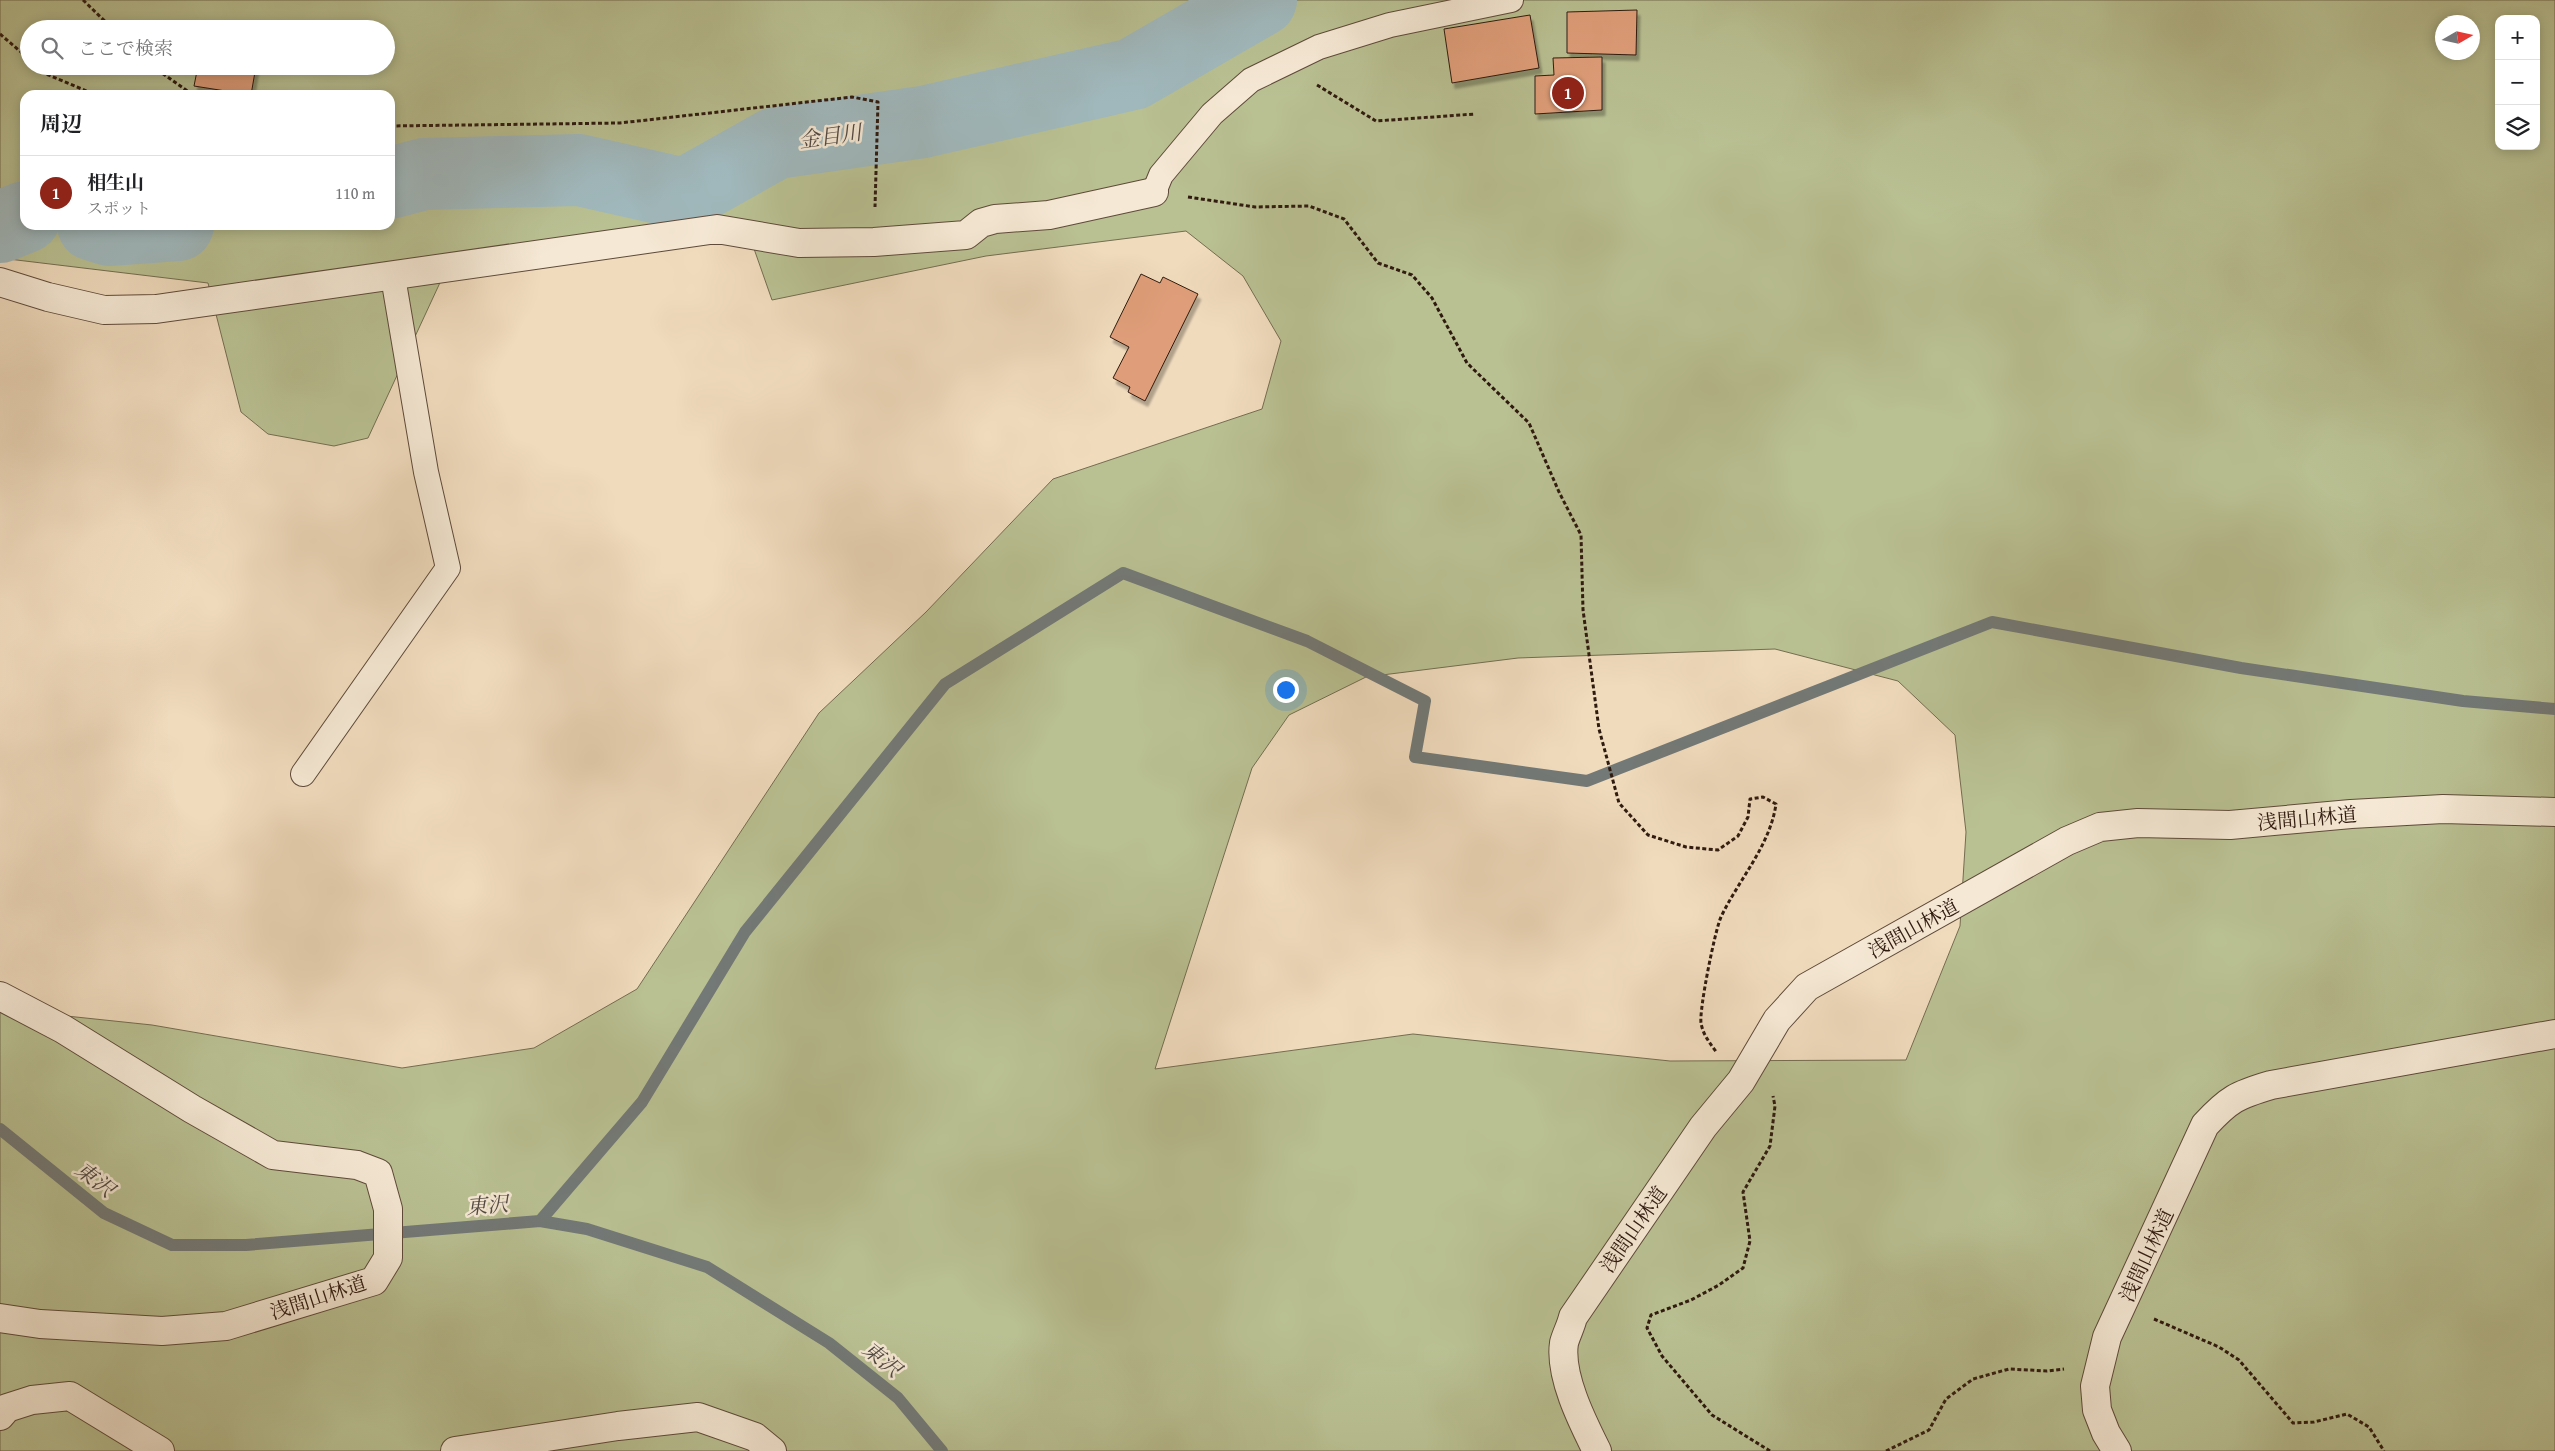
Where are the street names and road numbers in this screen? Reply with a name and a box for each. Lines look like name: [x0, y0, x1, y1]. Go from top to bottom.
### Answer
street label: 浅間山林道: [2256, 799, 2358, 837]
street label: 浅間山林道: [1862, 891, 1964, 965]
street label: 浅間山林道: [1592, 1180, 1674, 1278]
street label: 浅間山林道: [2112, 1204, 2180, 1306]
street label: 浅間山林道: [266, 1268, 370, 1326]

